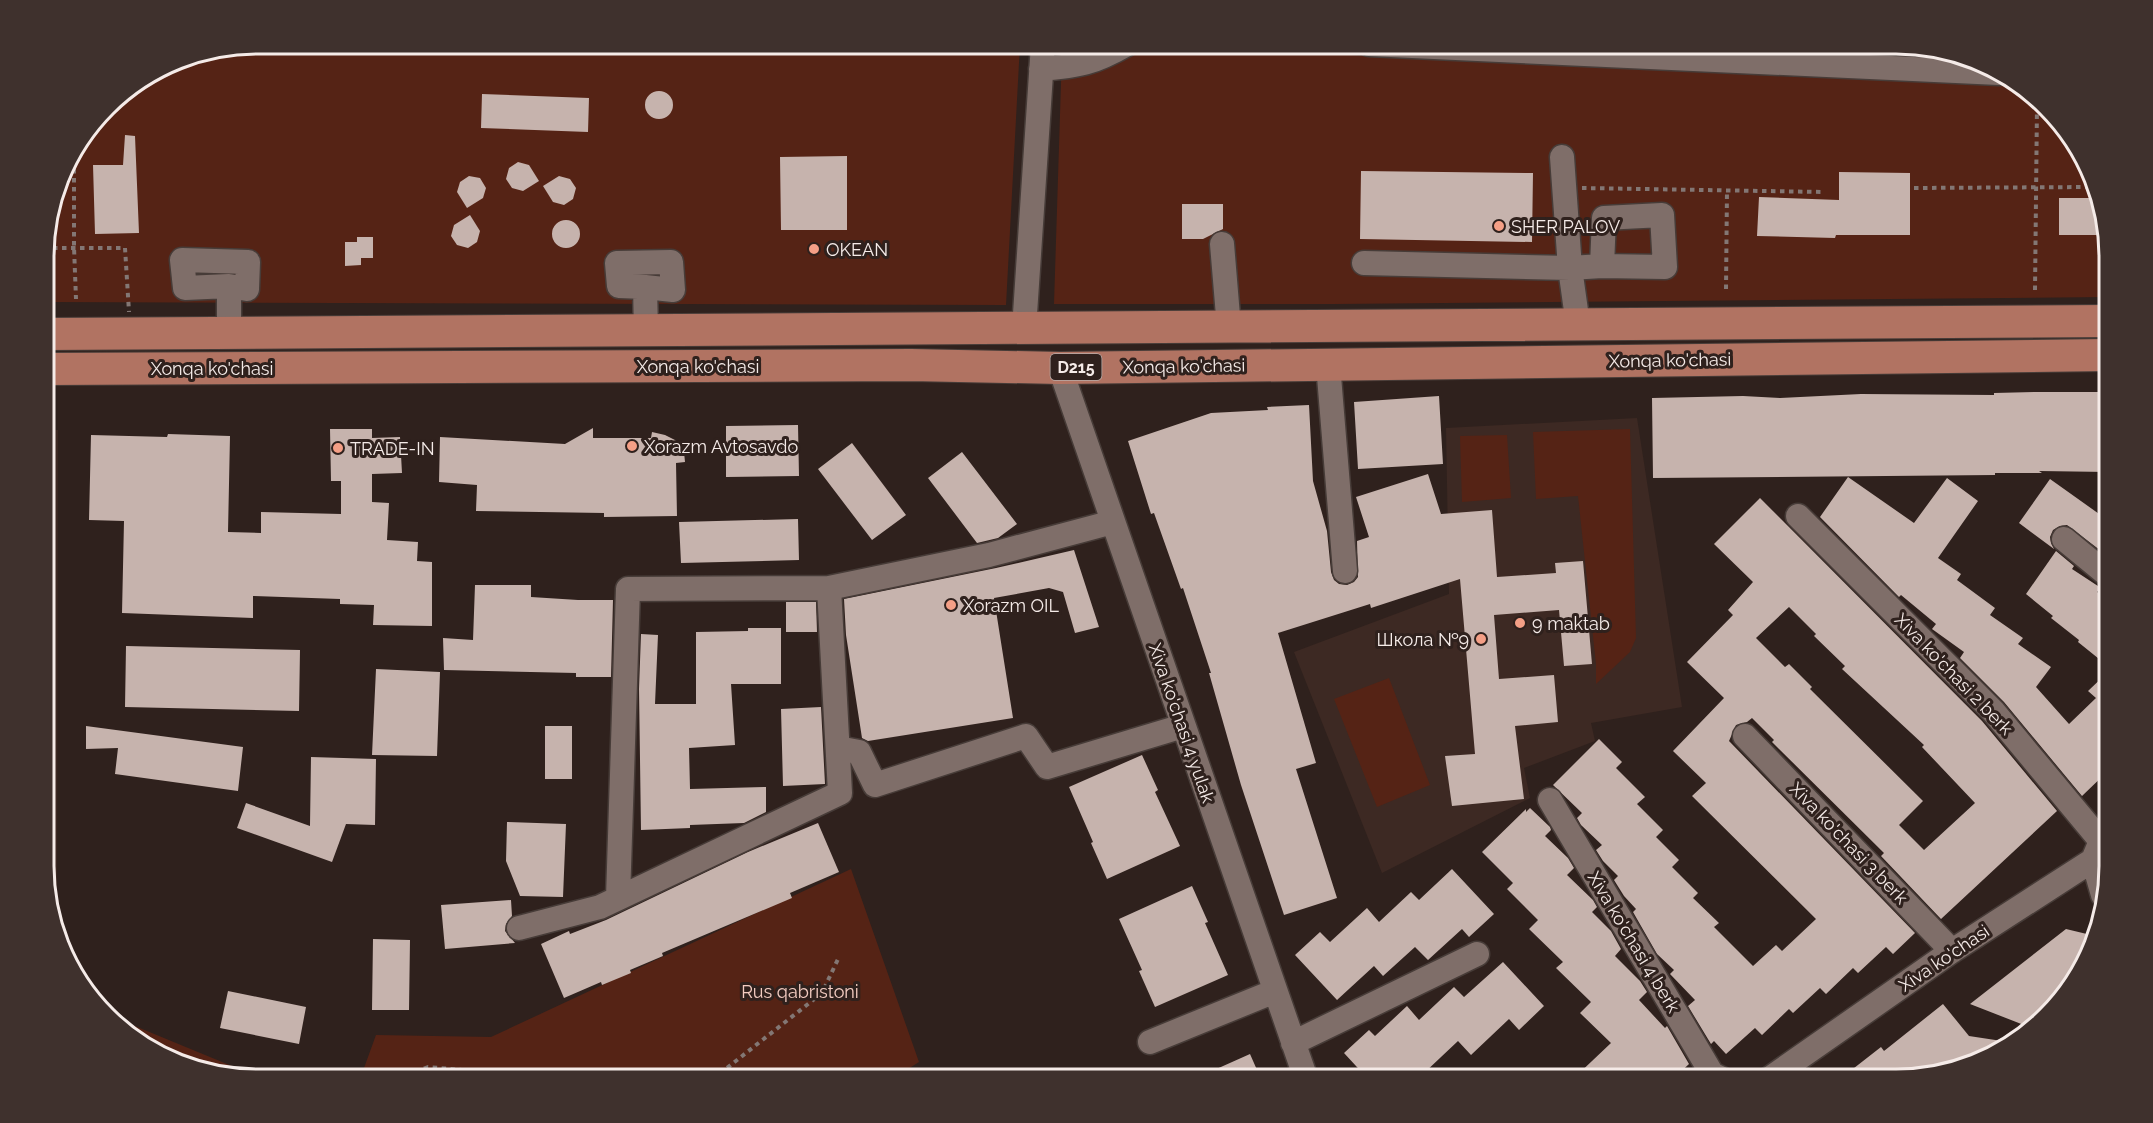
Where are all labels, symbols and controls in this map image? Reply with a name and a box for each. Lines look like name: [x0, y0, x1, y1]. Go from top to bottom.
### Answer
place label: SHER PALOV: [1511, 216, 1620, 237]
marker: SHER PALOV: [1492, 219, 1506, 233]
place label: OKEAN: [826, 239, 888, 260]
marker: OKEAN: [807, 242, 821, 256]
street label: Xonqa ko'chasi: [1608, 348, 1732, 372]
road number: D215: [1050, 354, 1102, 380]
street label: Xonqa ko'chasi: [1122, 354, 1246, 378]
street label: Xonqa ko'chasi: [637, 356, 759, 377]
street label: Xonqa ko'chasi: [151, 358, 273, 379]
place label: Xorazm Avtosavdo: [644, 436, 798, 457]
place label: TRADE-IN: [350, 438, 435, 459]
marker: Xorazm Avtosavdo: [625, 439, 639, 453]
marker: TRADE-IN: [331, 441, 345, 455]
place label: Xorazm OIL: [963, 595, 1059, 616]
marker: Xorazm OIL: [944, 598, 958, 612]
street label: Xiva ko'chasi 2 berk: [1891, 609, 2018, 739]
place label: 9 maktab: [1532, 613, 1610, 634]
marker: 9 maktab: [1513, 616, 1527, 630]
place label: Школа №9: [1377, 629, 1469, 650]
marker: Школа №9: [1474, 632, 1488, 646]
street label: Xiva ko'chasi 4 yulak: [1145, 640, 1219, 806]
street label: Xiva ko'chasi 3 berk: [1786, 778, 1913, 908]
street label: Xiva ko'chasi 4 berk: [1584, 868, 1685, 1017]
street label: Xiva ko'chasi: [1895, 920, 1993, 996]
park label: Rus qabristoni: [741, 981, 859, 1002]

